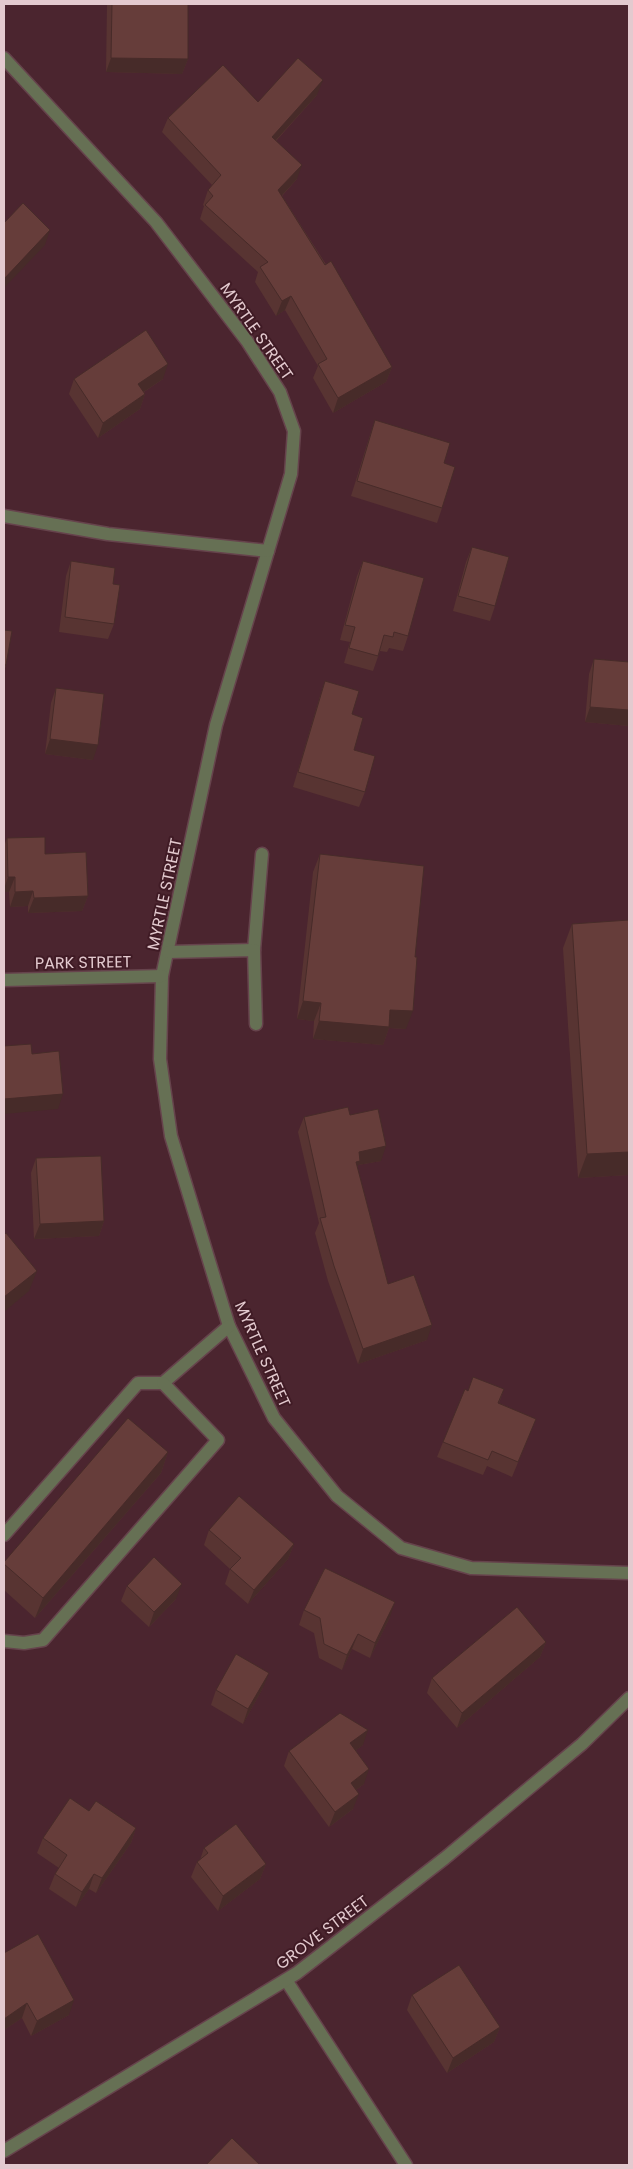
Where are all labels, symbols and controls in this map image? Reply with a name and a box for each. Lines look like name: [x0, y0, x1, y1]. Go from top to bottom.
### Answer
street label: MYRTLE STREET: [215, 278, 299, 385]
street label: MYRTLE STREET: [141, 836, 188, 952]
street label: PARK STREET: [35, 950, 132, 975]
street label: MYRTLE STREET: [229, 1298, 296, 1411]
street label: GROVE STREET: [271, 1890, 374, 1975]

